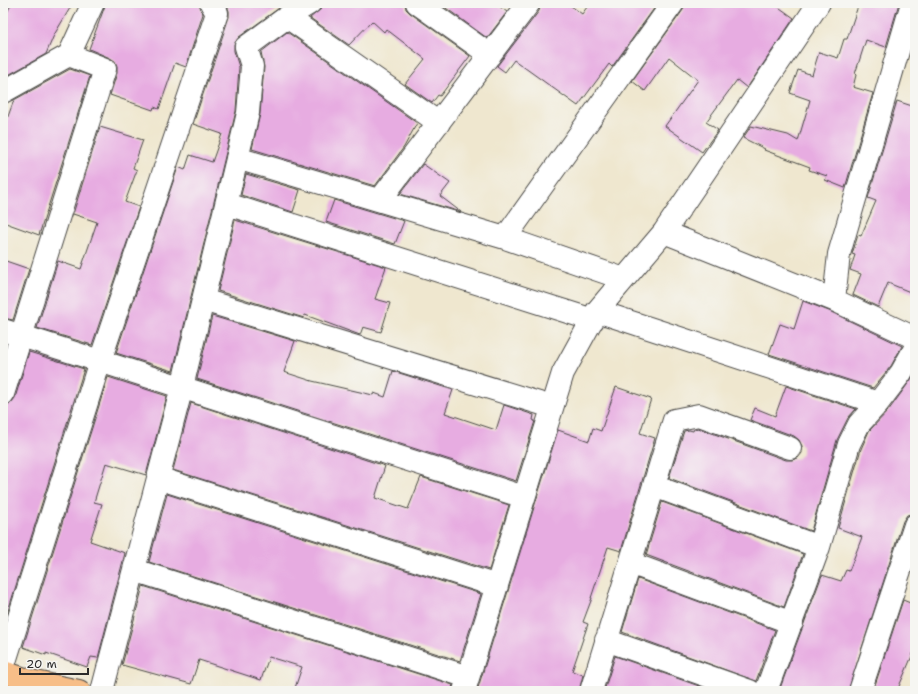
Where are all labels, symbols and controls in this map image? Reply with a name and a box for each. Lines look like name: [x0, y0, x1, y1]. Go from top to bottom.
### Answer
scale bar: [20, 650, 88, 676]
text: 20 m: [26, 656, 57, 672]

